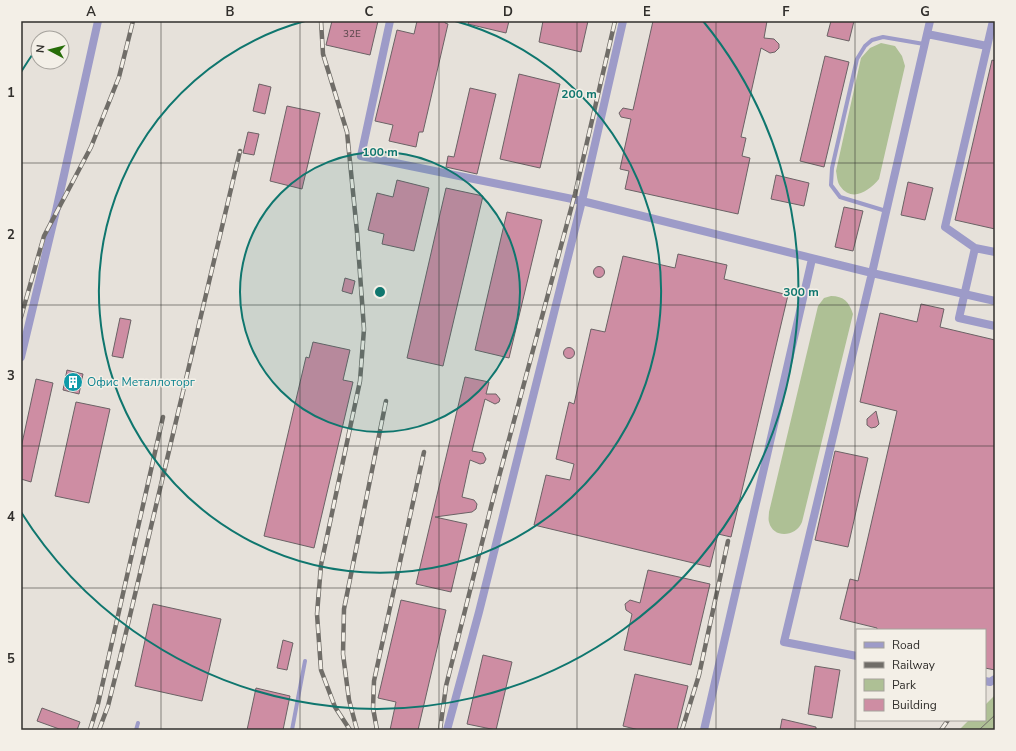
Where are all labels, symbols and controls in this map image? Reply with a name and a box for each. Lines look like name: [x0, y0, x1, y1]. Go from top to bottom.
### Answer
text: A: [86, 3, 96, 21]
text: B: [226, 3, 235, 21]
text: C: [365, 3, 374, 21]
text: D: [503, 3, 513, 21]
text: E: [643, 3, 651, 21]
text: F: [782, 3, 790, 21]
text: G: [920, 3, 930, 21]
house number: 32Е: [343, 27, 361, 41]
north arrow: [30, 30, 70, 70]
text: N: [33, 44, 49, 54]
text: 1: [7, 84, 15, 102]
text: 200 m: [561, 86, 597, 102]
text: 100 m: [362, 144, 398, 160]
text: 2: [7, 226, 15, 244]
text: 300 m: [783, 284, 819, 300]
centre of rings: [373, 285, 387, 299]
text: 3: [7, 367, 15, 385]
building icon: Офис Металлоторг: [62, 371, 84, 393]
place label: Офис Металлоторг: [87, 374, 196, 390]
text: 4: [7, 508, 15, 526]
legend: [856, 629, 986, 721]
text: Road: [892, 637, 920, 653]
text: 5: [7, 650, 15, 668]
text: Railway: [892, 657, 936, 673]
text: Park: [892, 677, 917, 693]
text: Building: [892, 697, 937, 713]

